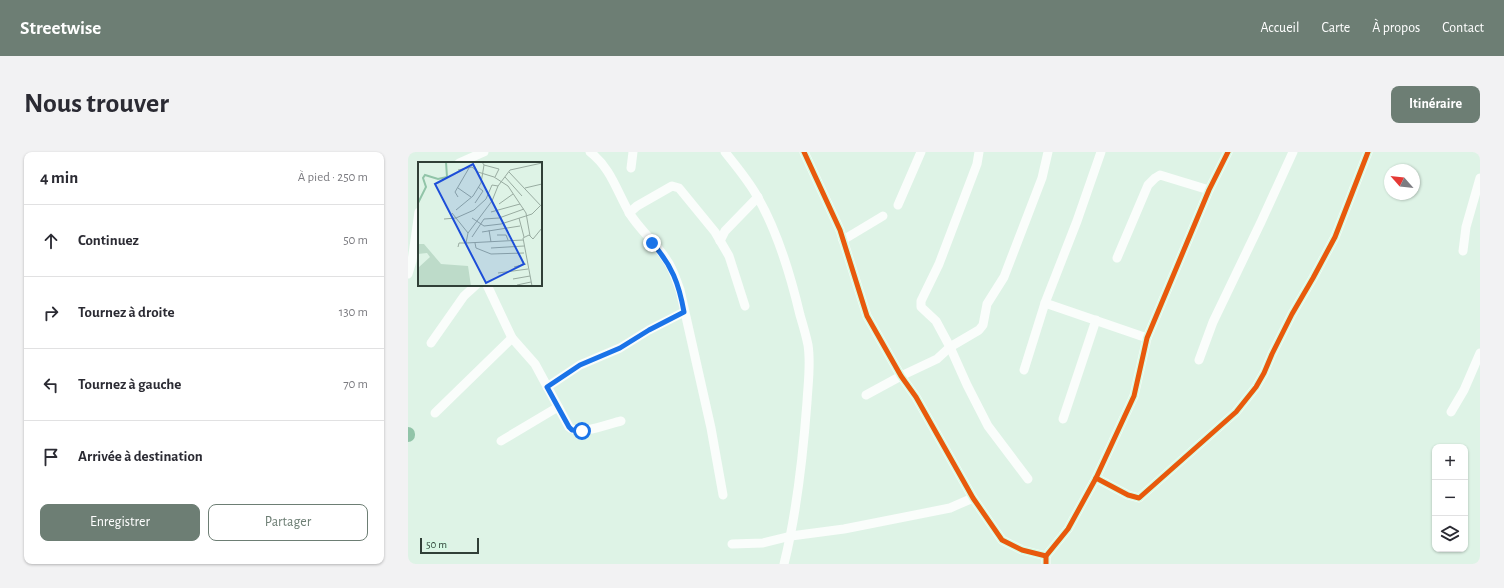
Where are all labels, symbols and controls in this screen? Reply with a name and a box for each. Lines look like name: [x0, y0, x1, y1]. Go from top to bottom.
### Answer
text: Streetwise: [20, 19, 101, 38]
text: Accueil: [1260, 21, 1299, 35]
text: Carte: [1321, 21, 1350, 35]
text: À propos: [1372, 21, 1420, 35]
text: Contact: [1442, 21, 1484, 35]
button: Itinéraire: [1391, 86, 1480, 123]
text: Nous trouver: [24, 90, 169, 118]
inset map: [418, 162, 542, 286]
north arrow: [1384, 164, 1420, 200]
text: 4 min: [40, 169, 78, 186]
text: À pied · 250 m: [298, 171, 368, 184]
icon: ahead: [40, 230, 62, 252]
text: Continuez: [78, 233, 139, 248]
text: 50 m: [343, 234, 368, 247]
route end: [643, 234, 661, 252]
icon: right: [40, 302, 62, 324]
text: Tournez à droite: [78, 305, 175, 320]
text: 130 m: [339, 306, 368, 319]
icon: left: [40, 374, 62, 396]
text: Tournez à gauche: [78, 377, 181, 392]
text: 70 m: [343, 378, 368, 391]
route start: [573, 422, 591, 440]
map controls: [1432, 444, 1468, 552]
button: +: [1432, 444, 1468, 480]
icon: arrive: [40, 446, 62, 468]
text: Arrivée à destination: [78, 449, 203, 464]
button: −: [1432, 480, 1468, 516]
button: Enregistrer: [40, 504, 200, 541]
button: Partager: [208, 504, 368, 541]
button: layers: [1432, 516, 1468, 552]
scale bar: [420, 536, 479, 555]
text: 50 m: [426, 539, 447, 550]

